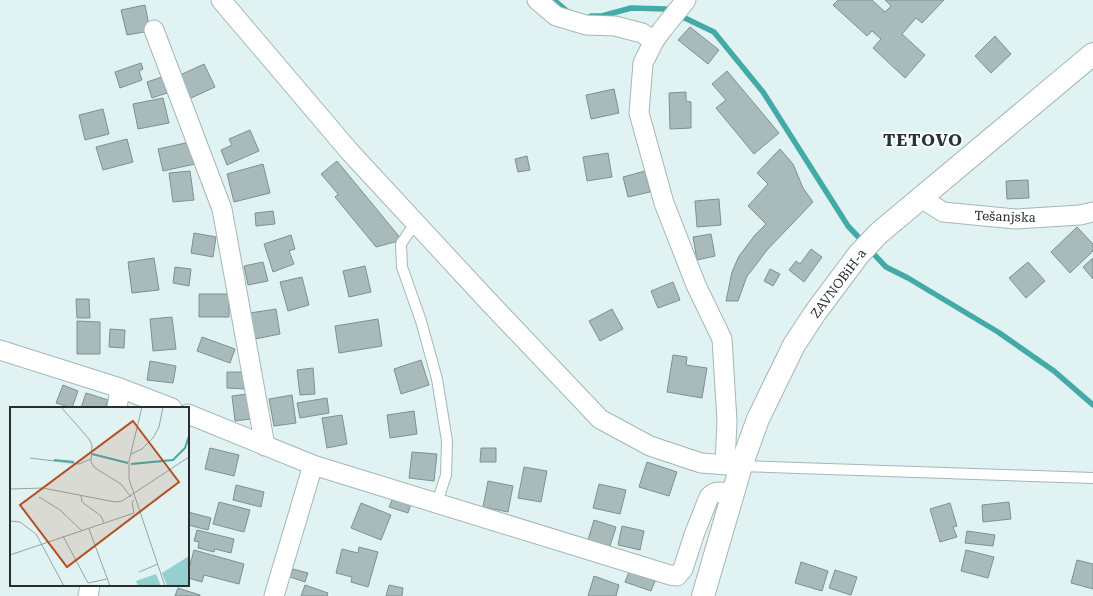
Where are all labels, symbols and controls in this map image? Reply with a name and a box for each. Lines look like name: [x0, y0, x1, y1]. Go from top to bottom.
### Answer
district label: TETOVO: [883, 130, 963, 150]
street label: Tešanjska: [974, 208, 1036, 225]
street label: ZAVNOBiH-a: [808, 246, 869, 321]
inset map: [10, 407, 189, 586]

